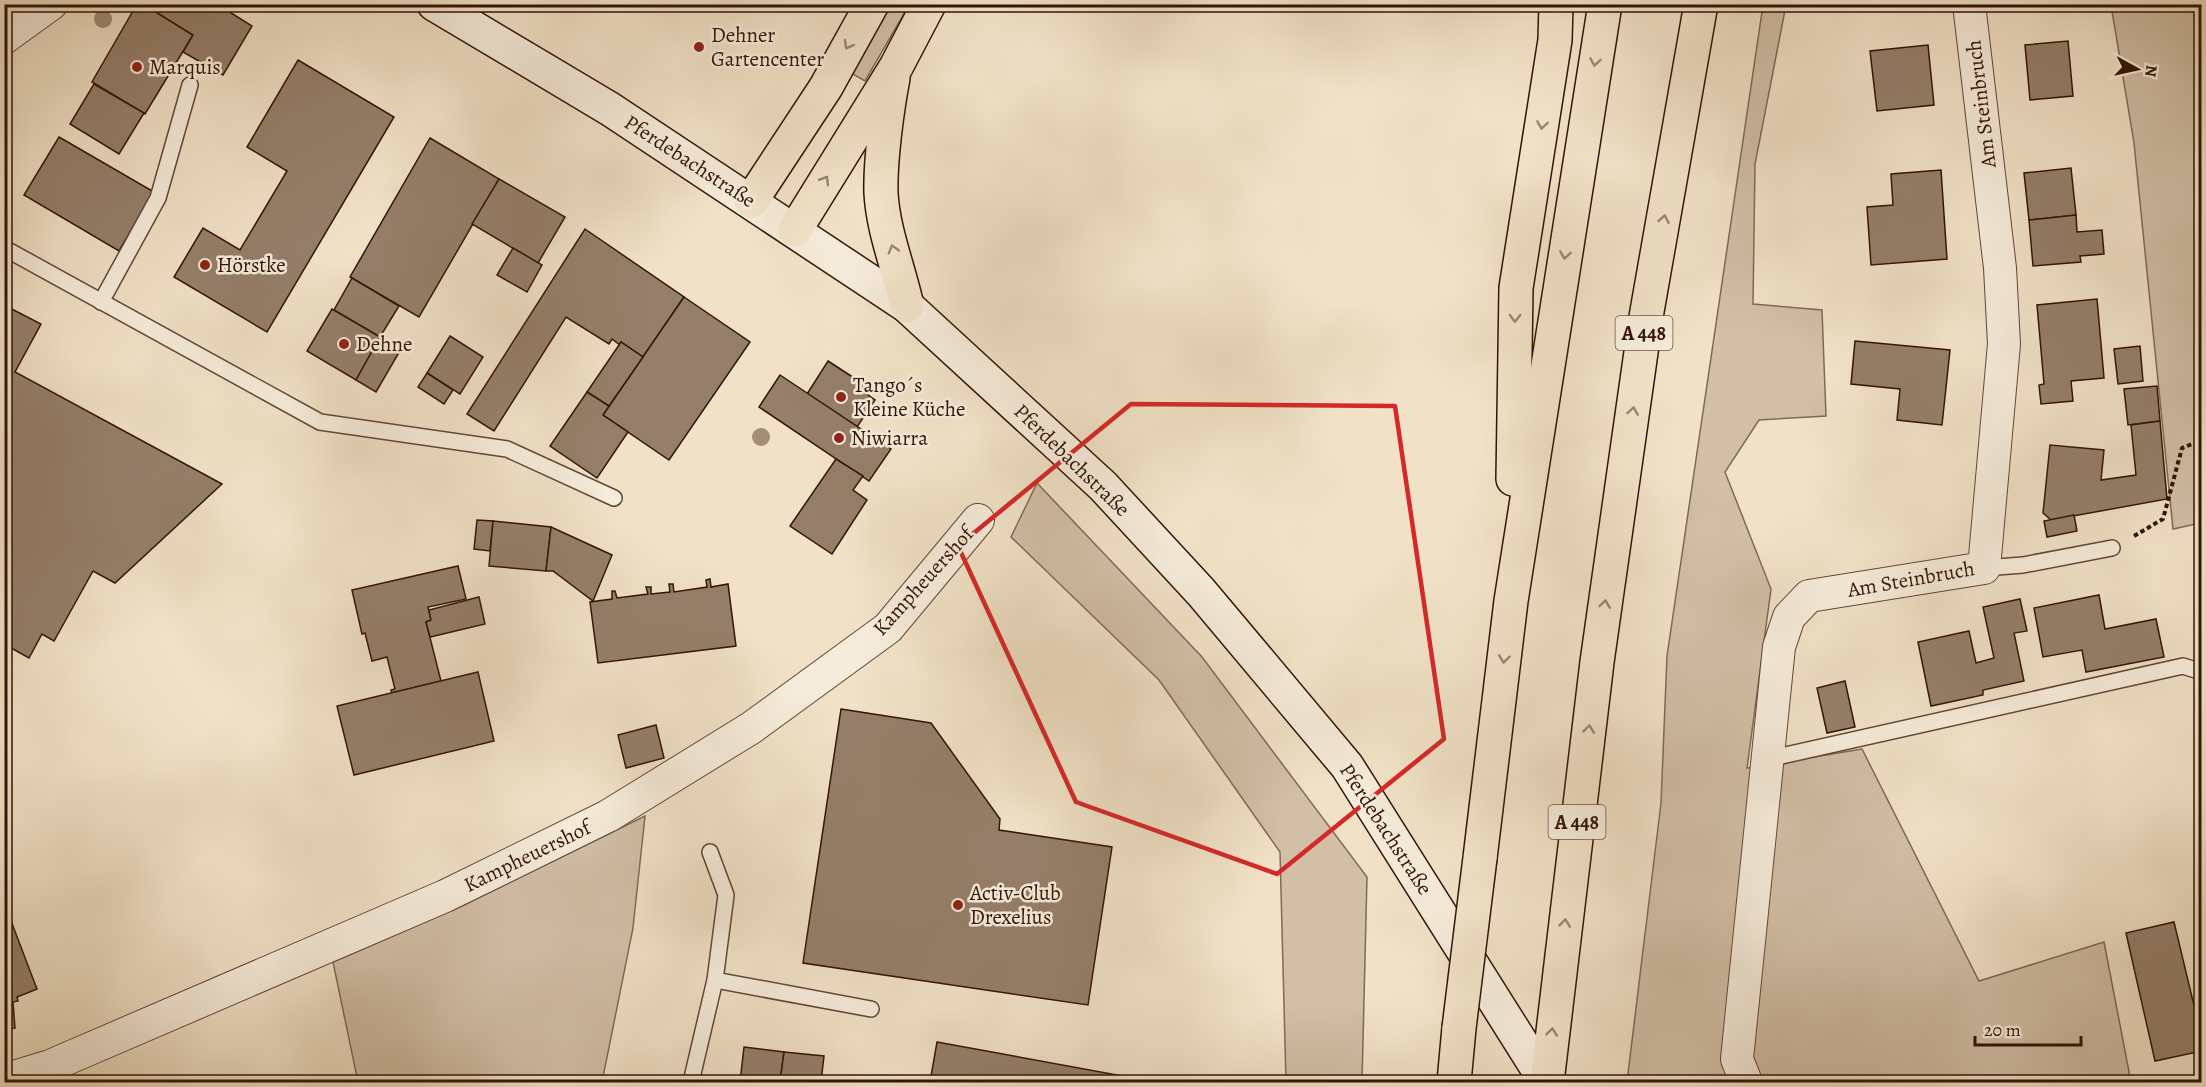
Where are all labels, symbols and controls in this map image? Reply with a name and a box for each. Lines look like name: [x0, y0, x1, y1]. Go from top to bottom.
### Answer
place label: Dehner Gartencenter: [711, 21, 824, 73]
street label: Am Steinbruch: [1959, 38, 2003, 171]
one-way arrow: [844, 39, 855, 49]
north arrow: [2107, 39, 2167, 99]
marker: Dehner Gartencenter: [692, 40, 706, 54]
place label: Marquis: [149, 53, 221, 81]
one-way arrow: [1589, 57, 1602, 67]
marker: Marquis: [130, 60, 144, 74]
text: N: [2139, 64, 2163, 79]
street label: Pferdebachstraße: [619, 108, 761, 214]
one-way arrow: [1536, 120, 1548, 130]
one-way arrow: [818, 176, 830, 186]
one-way arrow: [1657, 214, 1669, 223]
one-way arrow: [888, 244, 900, 255]
one-way arrow: [1559, 250, 1572, 260]
place label: Hörstke: [217, 251, 286, 279]
marker: Hörstke: [198, 258, 212, 272]
one-way arrow: [1509, 313, 1521, 322]
road number: A 448: [1616, 316, 1672, 350]
place label: Dehne: [356, 330, 412, 358]
marker: Dehne: [337, 337, 351, 351]
place label: Tango´s Kleine Küche: [853, 371, 965, 423]
marker: Tango´s Kleine Küche: [834, 390, 848, 404]
street label: Pferdebachstraße: [1008, 397, 1136, 523]
one-way arrow: [1626, 407, 1638, 416]
place label: Niwiarra: [851, 424, 928, 452]
marker: Niwiarra: [832, 431, 846, 445]
street label: Kampheuershof: [866, 518, 982, 642]
street label: Am Steinbruch: [1844, 554, 1977, 604]
one-way arrow: [1599, 600, 1611, 609]
one-way arrow: [1498, 654, 1511, 663]
one-way arrow: [1582, 725, 1594, 734]
street label: Pferdebachstraße: [1333, 758, 1439, 900]
road number: A 448: [1548, 805, 1606, 839]
street label: Kampheuershof: [459, 812, 598, 899]
place label: Activ-Club Drexelius: [969, 879, 1061, 931]
marker: Activ-Club Drexelius: [951, 898, 965, 912]
one-way arrow: [1558, 918, 1570, 927]
scale bar: [1975, 1009, 2082, 1047]
text: 20 m: [1984, 1018, 2021, 1042]
one-way arrow: [1545, 1027, 1558, 1036]

